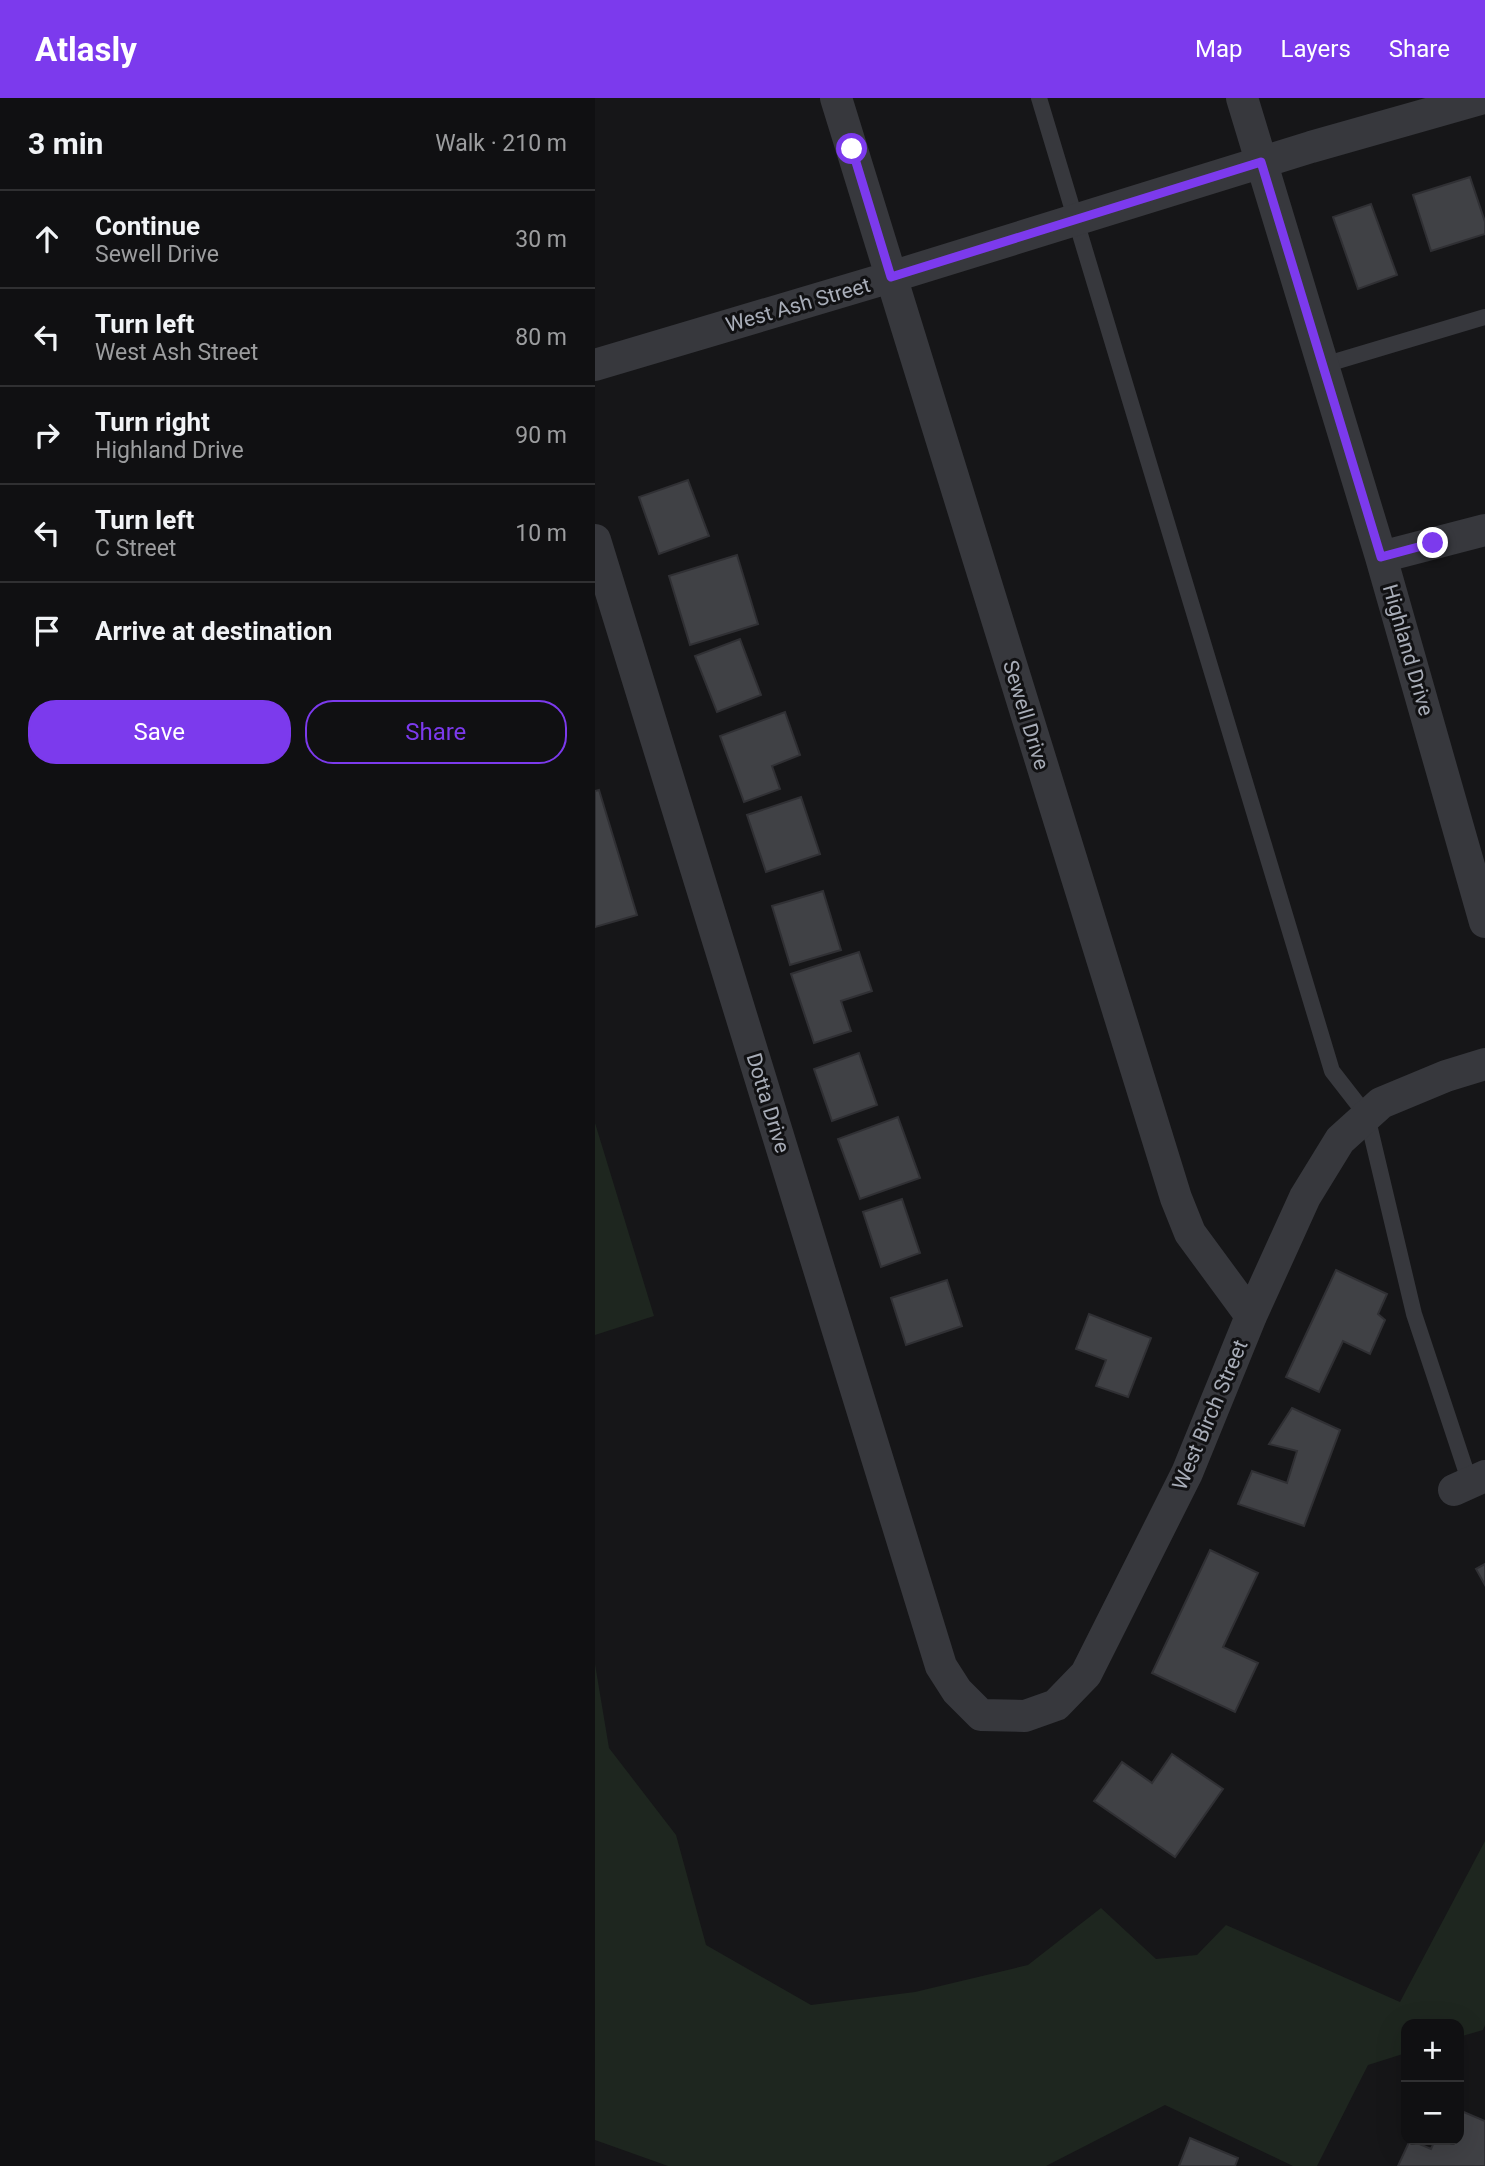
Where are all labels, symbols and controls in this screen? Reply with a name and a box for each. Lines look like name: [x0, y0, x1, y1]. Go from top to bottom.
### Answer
text: Atlasly: [35, 30, 137, 69]
text: Map: [1195, 35, 1243, 63]
text: Layers: [1281, 35, 1351, 63]
text: Share: [1389, 35, 1450, 63]
text: 3 min: [28, 126, 103, 161]
text: Walk · 210 m: [435, 130, 567, 157]
route start: [836, 133, 867, 164]
text: Continue: [95, 211, 200, 241]
icon: ahead: [28, 220, 66, 258]
text: 30 m: [515, 226, 567, 253]
text: Sewell Drive: [95, 241, 219, 268]
street label: West Ash Street: [723, 273, 873, 337]
text: Turn left: [95, 309, 194, 339]
icon: left: [28, 318, 66, 356]
text: 80 m: [515, 324, 567, 351]
text: West Ash Street: [95, 339, 258, 366]
text: Turn right: [95, 407, 210, 437]
icon: right: [28, 416, 66, 454]
text: 90 m: [515, 422, 567, 449]
text: Highland Drive: [95, 437, 244, 464]
text: Turn left: [95, 505, 194, 535]
icon: left: [28, 514, 66, 552]
text: 10 m: [515, 520, 567, 547]
route end: [1417, 527, 1448, 558]
text: C Street: [95, 535, 176, 562]
street label: Highland Drive: [1378, 581, 1438, 719]
icon: arrive: [28, 612, 66, 650]
text: Arrive at destination: [95, 616, 332, 646]
street label: Sewell Drive: [998, 657, 1054, 773]
button: Save: [28, 700, 291, 764]
button: Share: [305, 700, 567, 764]
street label: Dotta Drive: [741, 1050, 795, 1156]
street label: West Birch Street: [1168, 1336, 1252, 1494]
map controls: [1401, 2019, 1464, 2145]
button: +: [1401, 2019, 1464, 2082]
button: −: [1401, 2082, 1464, 2145]

